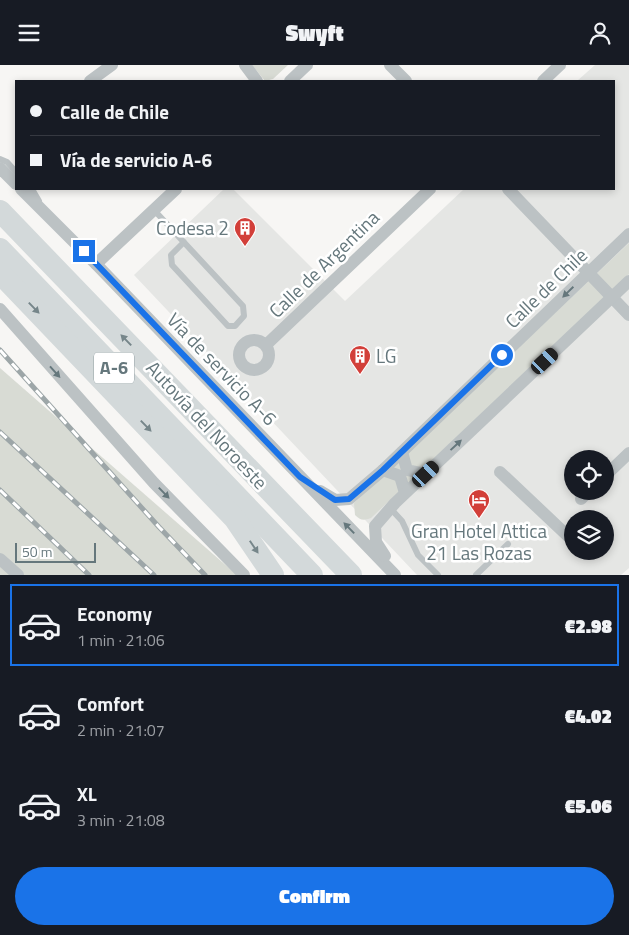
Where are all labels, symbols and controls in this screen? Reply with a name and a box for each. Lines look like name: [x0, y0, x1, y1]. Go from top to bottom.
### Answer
text: Swyft: [285, 16, 344, 50]
icon: menu: [15, 19, 43, 47]
icon: person: [586, 19, 614, 47]
text: Calle de Chile: [60, 97, 169, 126]
text: Vía de servicio A-6: [60, 145, 212, 174]
street label: Calle de Argentina: [262, 203, 386, 324]
place label: Codesa 2: [156, 213, 229, 242]
building icon: Codesa 2: [233, 216, 257, 247]
route end: [73, 240, 95, 262]
street label: Calle de Chile: [498, 241, 593, 335]
one-way arrow: [563, 286, 575, 298]
one-way arrow: [28, 302, 40, 314]
street label: Vía de servicio A-6: [161, 305, 284, 432]
one-way arrow: [120, 334, 132, 346]
place label: LG: [376, 341, 396, 370]
building icon: LG: [348, 344, 372, 375]
route start: [491, 344, 513, 366]
car: [528, 345, 561, 377]
road number: A-6: [94, 353, 134, 383]
street label: Autovía del Noroeste: [140, 354, 275, 496]
one-way arrow: [50, 365, 61, 378]
one-way arrow: [140, 419, 152, 431]
one-way arrow: [450, 439, 462, 451]
map controls: [564, 450, 614, 560]
button: locate: [564, 450, 614, 500]
car: [409, 458, 442, 490]
one-way arrow: [158, 486, 170, 498]
hotel icon: Gran Hotel Attica 21 Las Rozas: [467, 488, 491, 519]
button: layers: [564, 510, 614, 560]
place label: Gran Hotel Attica 21 Las Rozas: [411, 516, 547, 567]
one-way arrow: [343, 522, 355, 534]
scale bar: [15, 540, 96, 563]
one-way arrow: [249, 540, 259, 554]
text: 50 m: [22, 541, 52, 562]
text: Economy: [77, 599, 152, 628]
icon: car: [17, 603, 62, 648]
text: €2.98: [565, 611, 612, 640]
text: 1 min · 21:06: [77, 628, 165, 652]
text: Comfort: [77, 689, 144, 718]
icon: car: [17, 693, 62, 738]
text: €4.02: [565, 701, 612, 730]
text: 2 min · 21:07: [77, 718, 165, 742]
text: XL: [77, 779, 97, 808]
icon: car: [17, 783, 62, 828]
text: €5.06: [565, 791, 612, 820]
text: 3 min · 21:08: [77, 808, 165, 832]
button: Confirm: [15, 867, 614, 925]

